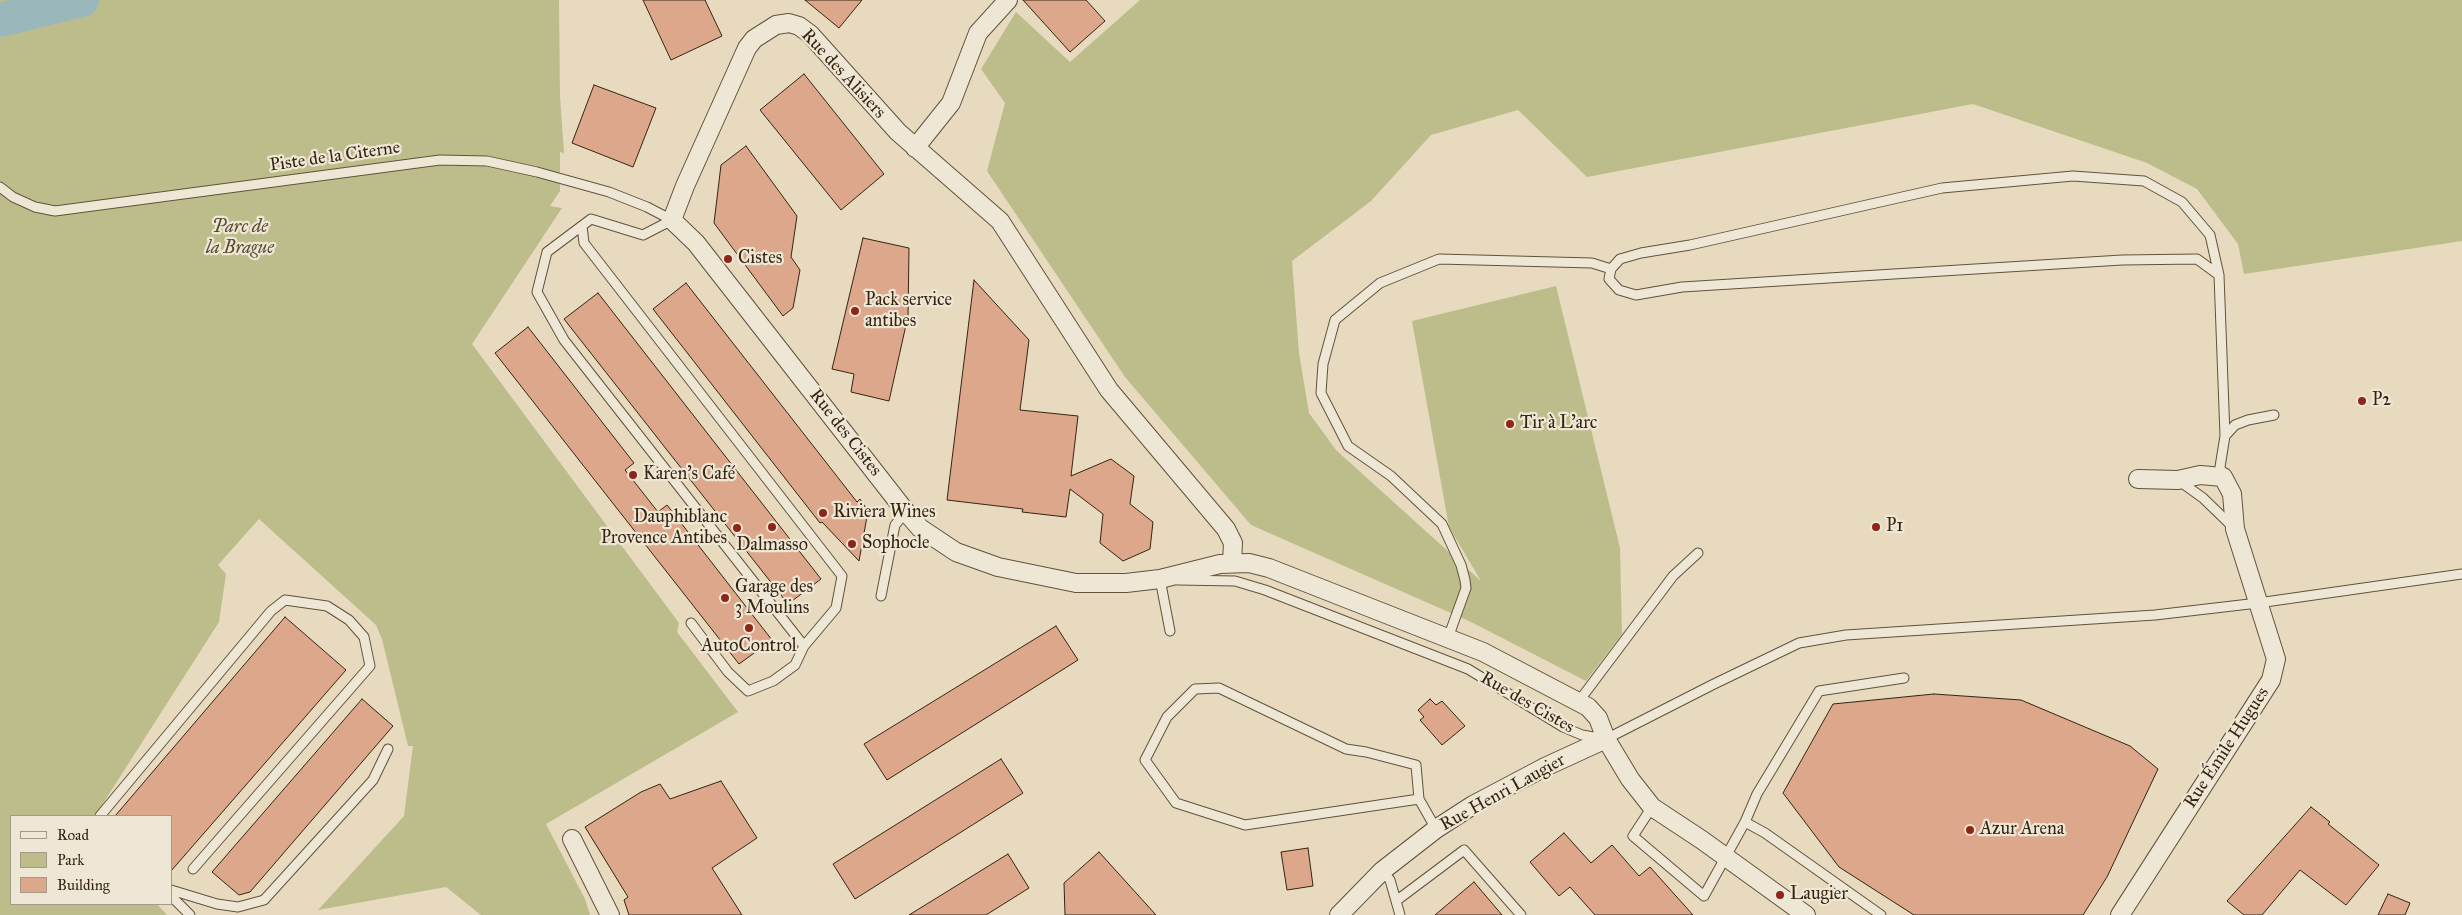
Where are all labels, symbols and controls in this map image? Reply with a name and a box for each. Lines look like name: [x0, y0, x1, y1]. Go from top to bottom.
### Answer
street label: Rue des Alisiers: [796, 25, 890, 123]
street label: Piste de la Citerne: [268, 137, 402, 177]
park label: Parc de la Brague: [206, 217, 274, 260]
place label: Cistes: [738, 248, 782, 270]
marker: Cistes: [722, 253, 734, 265]
place label: Pack service antibes: [865, 290, 952, 332]
marker: Pack service antibes: [849, 305, 861, 317]
street label: Rue des Cistes: [804, 385, 886, 481]
place label: P2: [2372, 390, 2391, 412]
marker: P2: [2356, 395, 2368, 407]
place label: Tir à L'arc: [1520, 413, 1597, 435]
marker: Tir à L'arc: [1504, 418, 1516, 430]
place label: Karen's Café: [643, 464, 735, 486]
marker: Karen's Café: [627, 469, 639, 481]
place label: Riviera Wines: [833, 502, 936, 524]
place label: Dauphiblanc Provence Antibes: [601, 507, 727, 550]
marker: Riviera Wines: [817, 507, 829, 519]
place label: P1: [1886, 516, 1903, 538]
marker: Dalmasso: [766, 521, 778, 533]
marker: P1: [1870, 521, 1882, 533]
marker: Dauphiblanc Provence Antibes: [731, 522, 743, 534]
place label: Sophocle: [862, 533, 929, 555]
place label: Dalmasso: [736, 535, 808, 557]
marker: Sophocle: [846, 538, 858, 550]
place label: Garage des 3 Moulins: [735, 577, 813, 620]
marker: Garage des 3 Moulins: [719, 592, 731, 604]
marker: AutoControl: [743, 622, 755, 634]
place label: AutoControl: [701, 636, 797, 658]
street label: Rue des Cistes: [1476, 667, 1578, 739]
street label: Rue Émile Hugues: [2180, 683, 2274, 813]
street label: Rue Henri Laugier: [1437, 750, 1569, 836]
legend: [10, 815, 172, 905]
place label: Azur Arena: [1980, 819, 2064, 841]
marker: Azur Arena: [1964, 824, 1976, 836]
text: Road: [57, 826, 89, 844]
text: Park: [57, 851, 84, 869]
text: Building: [57, 876, 110, 894]
place label: Laugier: [1790, 884, 1848, 906]
marker: Laugier: [1774, 889, 1786, 901]

